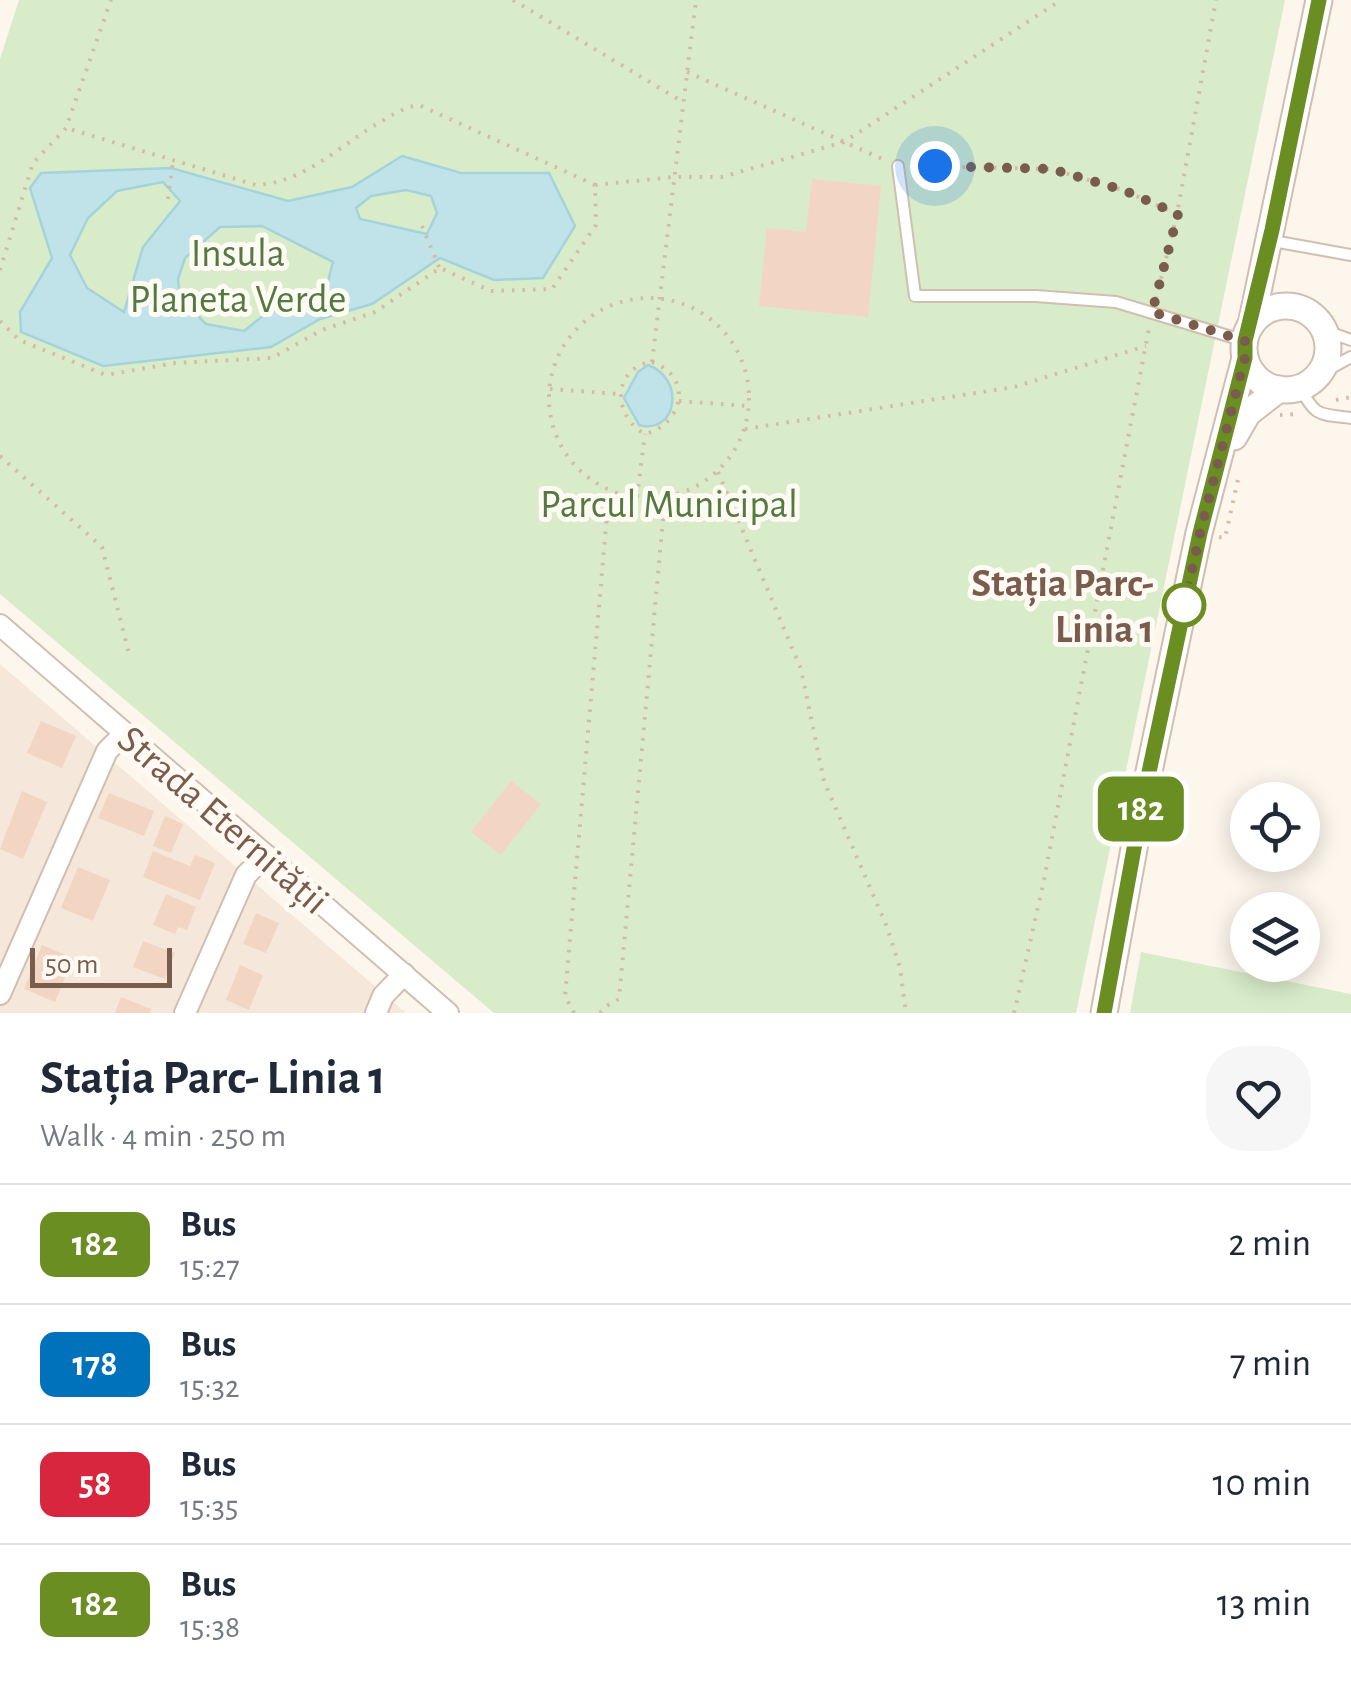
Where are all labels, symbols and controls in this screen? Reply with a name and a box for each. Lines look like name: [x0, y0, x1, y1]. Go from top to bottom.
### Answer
your location: [910, 141, 960, 191]
park label: Insula Planeta Verde: [130, 234, 346, 320]
park label: Parcul Municipal: [540, 485, 798, 525]
place label: Stația Parc- Linia 1: [971, 564, 1154, 650]
marker: Stația Parc- Linia 1: [1163, 584, 1205, 626]
street label: Strada Eternității: [109, 719, 335, 924]
line badge: 182: [1084, 776, 1198, 842]
map controls: [1230, 782, 1320, 982]
button: locate: [1230, 782, 1320, 872]
text: 182: [1118, 792, 1164, 827]
button: layers: [1230, 892, 1320, 982]
scale bar: [30, 943, 172, 988]
text: 50 m: [45, 951, 99, 979]
button: heart: [1206, 1046, 1311, 1151]
text: Stația Parc- Linia 1: [40, 1055, 385, 1103]
text: Walk · 4 min · 250 m: [40, 1120, 286, 1152]
text: Bus: [180, 1206, 236, 1244]
text: 2 min: [1228, 1225, 1311, 1263]
text: 182: [72, 1227, 118, 1262]
text: 15:27: [180, 1251, 240, 1283]
text: Bus: [180, 1326, 236, 1364]
text: 7 min: [1230, 1345, 1311, 1383]
text: 178: [73, 1347, 117, 1382]
text: 15:32: [180, 1371, 239, 1403]
text: Bus: [180, 1446, 236, 1484]
text: 10 min: [1212, 1465, 1311, 1503]
text: 58: [79, 1467, 111, 1502]
text: 15:35: [180, 1491, 238, 1523]
text: Bus: [180, 1566, 236, 1604]
text: 13 min: [1217, 1585, 1311, 1623]
text: 182: [72, 1587, 118, 1622]
text: 15:38: [180, 1611, 240, 1643]

